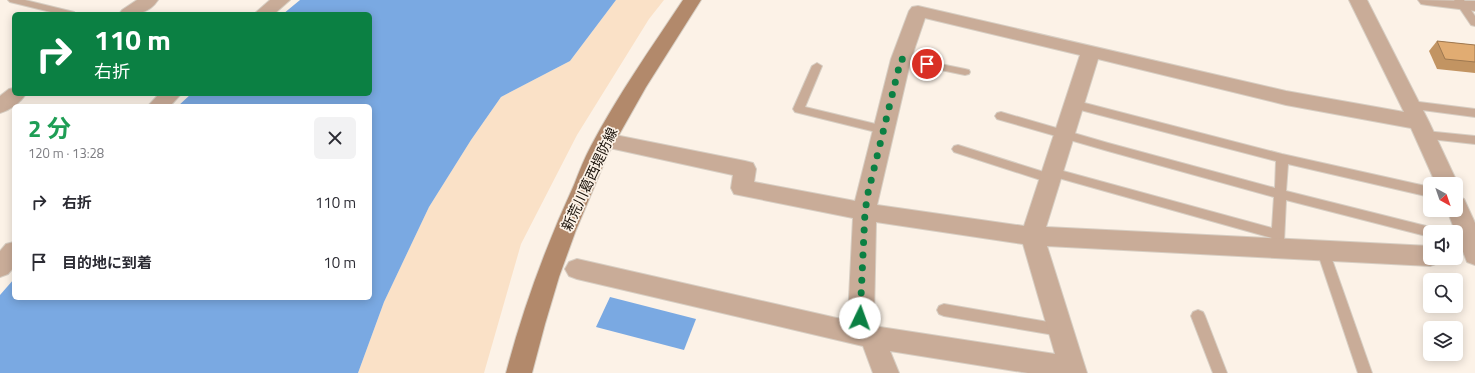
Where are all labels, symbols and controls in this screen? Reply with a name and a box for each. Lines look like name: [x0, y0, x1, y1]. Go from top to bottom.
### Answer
text: 110 m: [94, 18, 171, 61]
icon: right: [28, 28, 80, 80]
pin: [910, 47, 944, 81]
icon: arrive: [916, 53, 938, 75]
text: 右折: [94, 58, 130, 85]
text: 2 分: [28, 110, 71, 146]
button: close: [314, 117, 356, 159]
street label: 新荒川葛西堤防線: [556, 124, 622, 234]
text: 120 m · 13:28: [28, 143, 104, 163]
north arrow: [1423, 177, 1463, 217]
map controls: [1423, 177, 1463, 361]
icon: right: [28, 191, 50, 213]
text: 右折: [62, 191, 92, 214]
text: 110 m: [315, 191, 356, 214]
button: sound: [1423, 225, 1463, 265]
icon: arrive: [28, 251, 50, 273]
text: 目的地に到着: [62, 251, 152, 274]
text: 10 m: [323, 251, 356, 274]
button: search: [1423, 273, 1463, 313]
position arrow: [839, 297, 881, 339]
button: layers: [1423, 321, 1463, 361]

